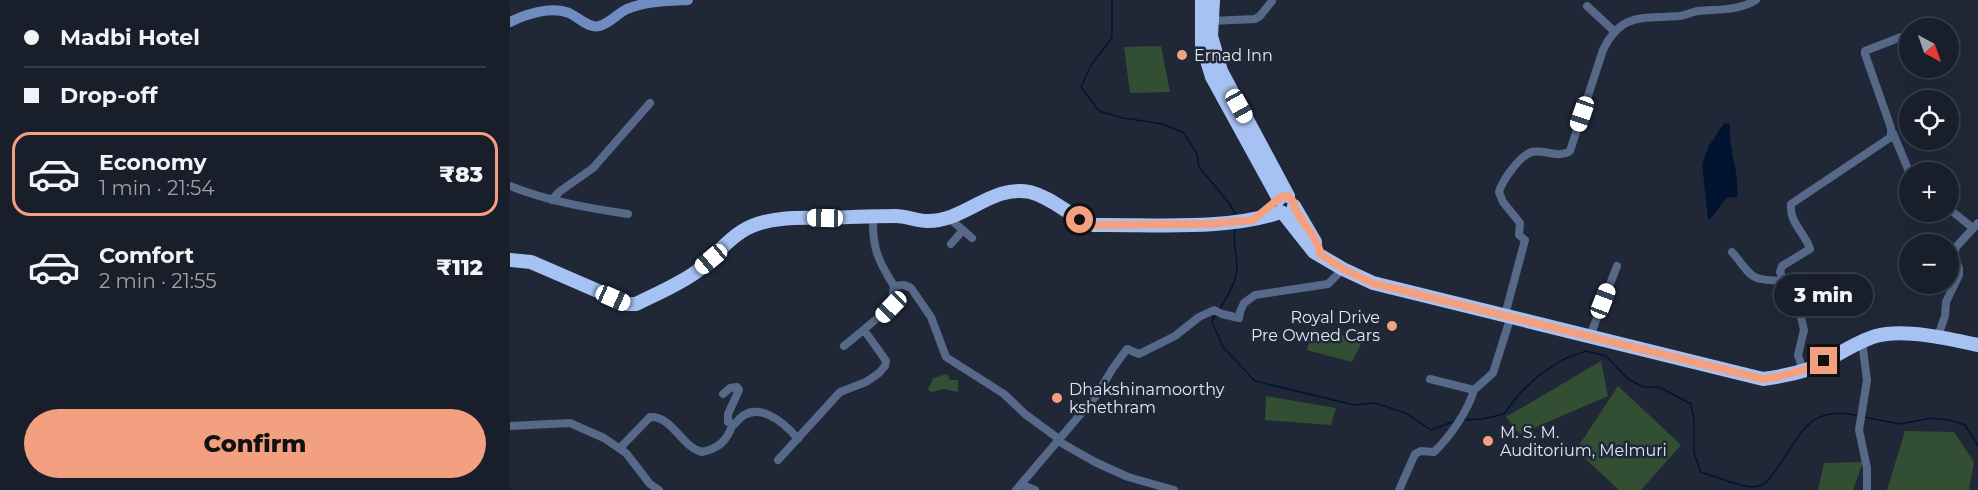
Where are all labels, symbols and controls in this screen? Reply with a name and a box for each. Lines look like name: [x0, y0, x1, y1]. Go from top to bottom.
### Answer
north arrow: [1899, 18, 1959, 78]
map controls: [1899, 18, 1959, 294]
text: Madbi Hotel: [60, 24, 200, 51]
place label: Ernad Inn: [1194, 46, 1273, 65]
marker: Ernad Inn: [1175, 48, 1189, 62]
text: Drop-off: [60, 82, 158, 109]
car: [1222, 86, 1256, 126]
button: locate: [1899, 90, 1959, 150]
car: [1568, 94, 1596, 134]
icon: car: [27, 147, 81, 201]
text: Economy: [99, 149, 207, 176]
text: ₹83: [439, 161, 483, 188]
button: +: [1899, 162, 1959, 222]
text: 1 min · 21:54: [99, 176, 214, 200]
route start: [1066, 206, 1093, 233]
car: [807, 209, 843, 227]
button: −: [1899, 234, 1959, 294]
icon: car: [27, 240, 81, 294]
car: [691, 241, 731, 277]
text: Comfort: [99, 242, 194, 269]
text: ₹112: [436, 254, 483, 281]
text: 2 min · 21:55: [99, 269, 217, 293]
callout: 3 min: [1774, 274, 1874, 316]
car: [1588, 281, 1618, 321]
car: [593, 282, 633, 314]
text: 3 min: [1794, 283, 1853, 307]
car: [872, 288, 910, 326]
place label: Royal Drive Pre Owned Cars: [1251, 308, 1380, 345]
marker: Royal Drive Pre Owned Cars: [1385, 319, 1399, 333]
route end: [1810, 347, 1837, 374]
place label: Dhakshinamoorthy kshethram: [1069, 380, 1225, 417]
marker: Dhakshinamoorthy kshethram: [1050, 391, 1064, 405]
button: Confirm: [24, 409, 486, 478]
place label: M. S. M. Auditorium, Melmuri: [1500, 423, 1667, 460]
marker: M. S. M. Auditorium, Melmuri: [1481, 434, 1495, 448]

